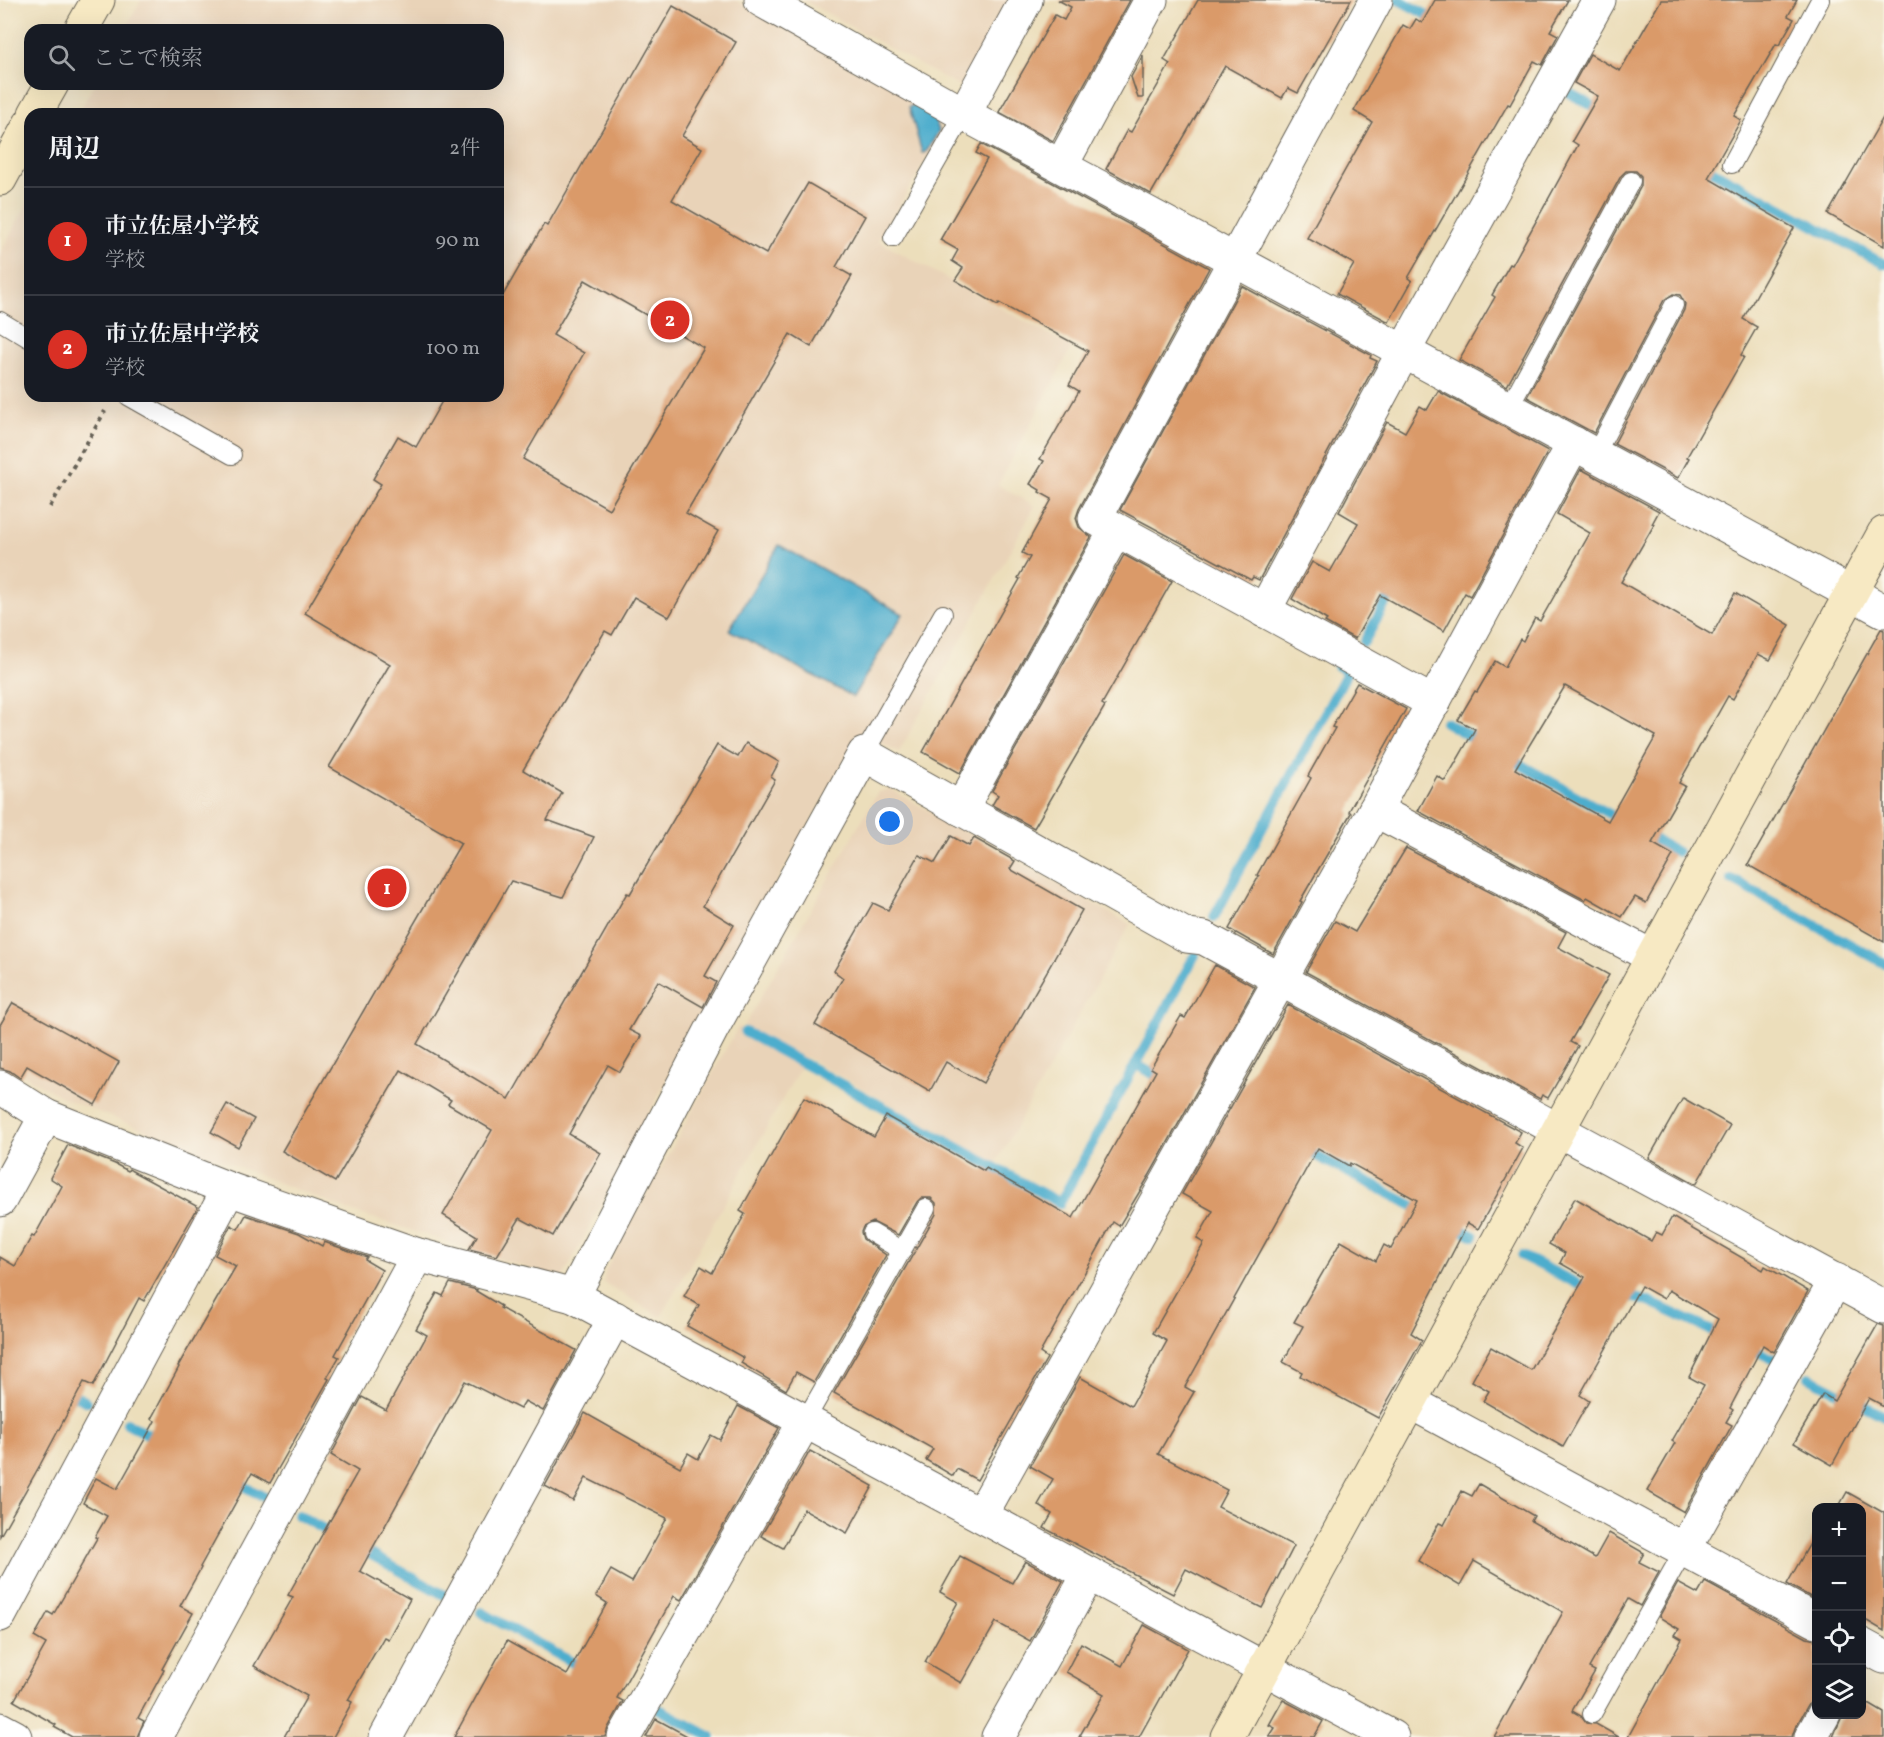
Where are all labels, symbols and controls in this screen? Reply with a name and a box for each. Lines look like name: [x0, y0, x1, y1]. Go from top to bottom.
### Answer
search box: [24, 24, 504, 90]
icon: search: [45, 41, 78, 74]
text: ここで検索: [93, 44, 203, 75]
text: 周辺: [48, 132, 100, 168]
text: 2件: [449, 135, 480, 163]
text: 市立佐屋小学校: [105, 212, 259, 243]
text: 1: [63, 227, 72, 255]
text: 90 m: [436, 227, 480, 255]
text: 学校: [105, 247, 145, 275]
pin: 2: [650, 298, 690, 342]
text: 市立佐屋中学校: [105, 320, 259, 351]
text: 2: [62, 335, 73, 363]
text: 100 m: [426, 335, 480, 363]
text: 学校: [105, 355, 145, 383]
your location: [875, 807, 904, 836]
pin: 1: [368, 866, 406, 910]
map controls: [1812, 1503, 1866, 1719]
button: +: [1812, 1503, 1866, 1557]
button: −: [1812, 1557, 1866, 1611]
button: locate: [1812, 1611, 1866, 1665]
button: layers: [1812, 1665, 1866, 1719]

